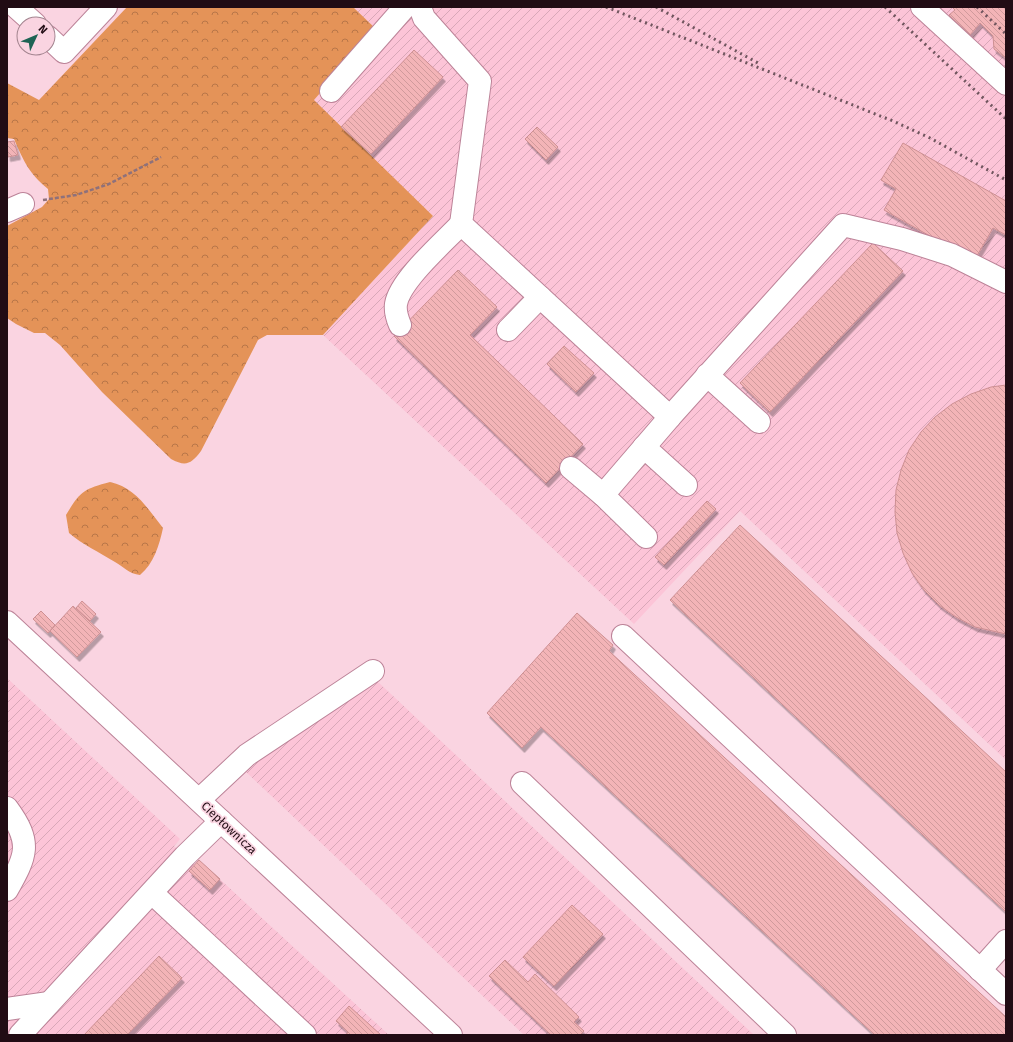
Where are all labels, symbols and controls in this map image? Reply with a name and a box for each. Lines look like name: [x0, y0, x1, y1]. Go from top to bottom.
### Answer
north arrow: [16, 16, 56, 56]
text: N: [36, 22, 50, 37]
street label: Ciepłownicza: [198, 799, 260, 857]

